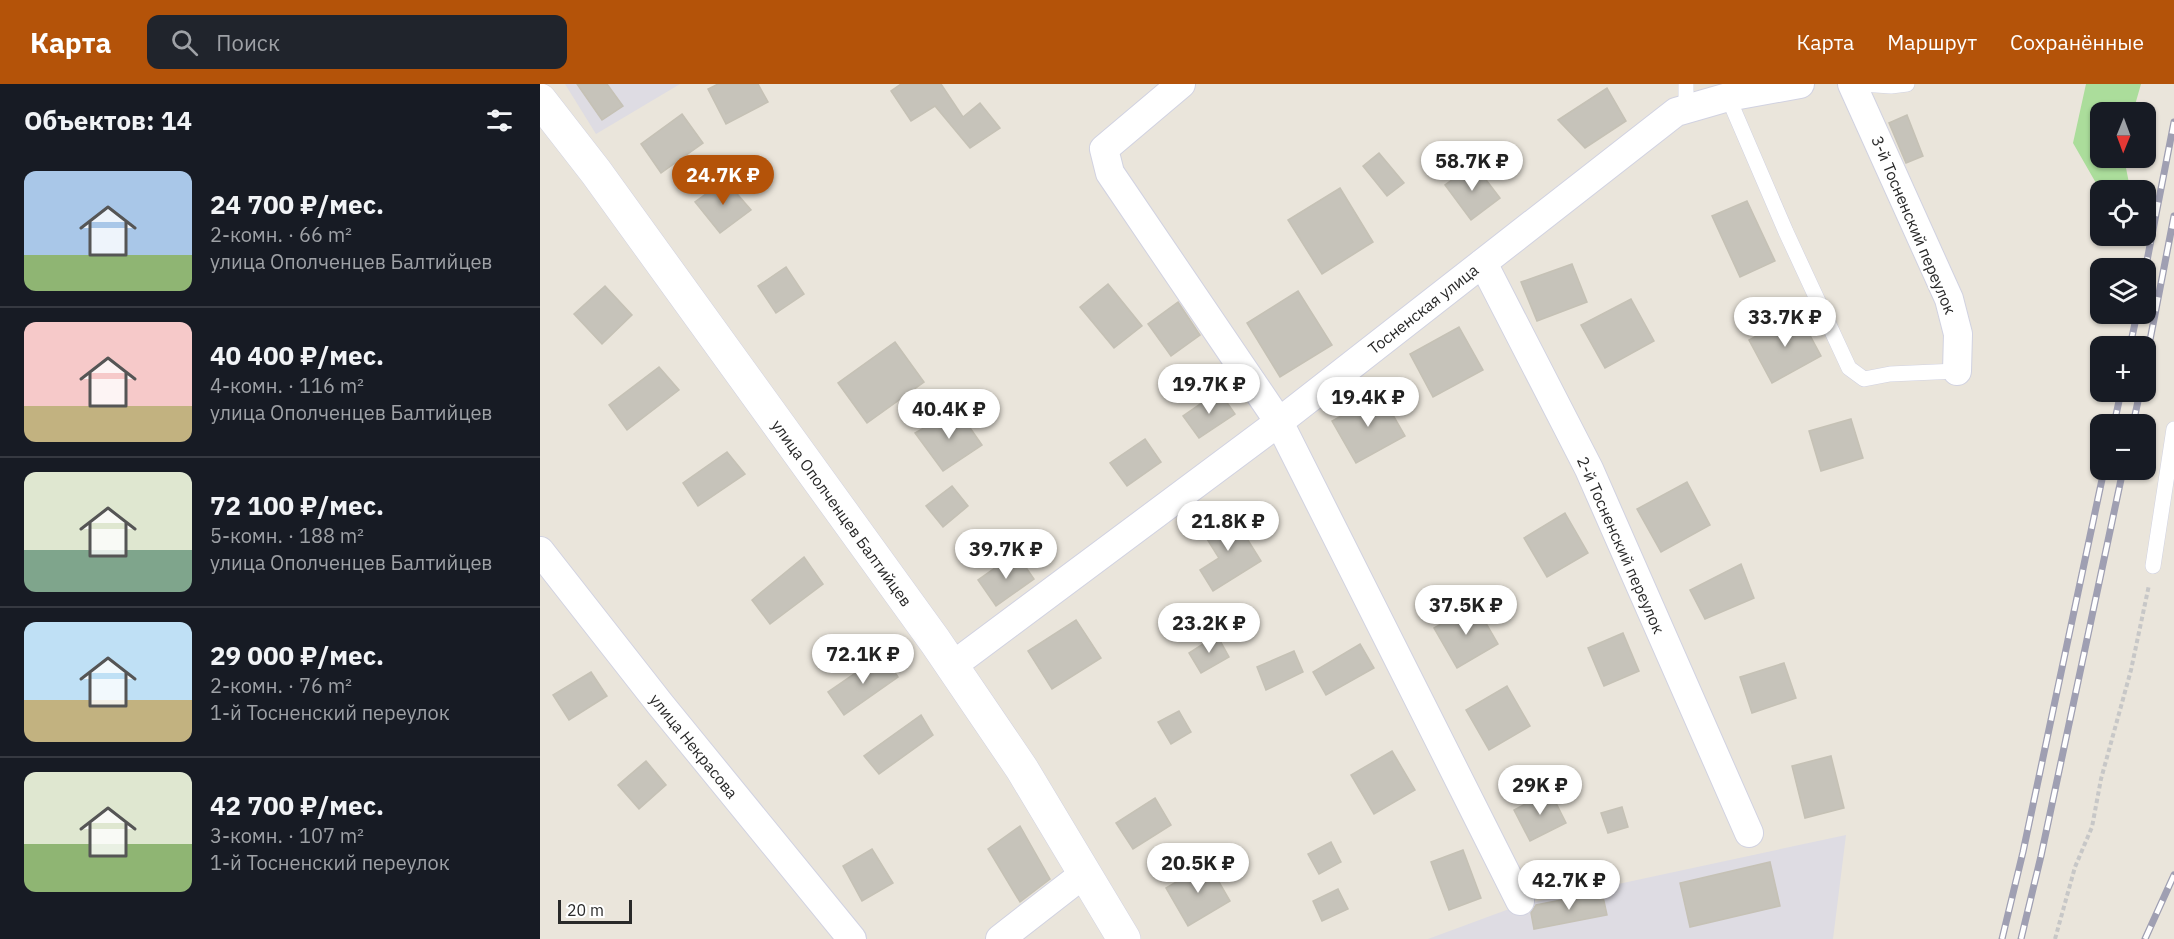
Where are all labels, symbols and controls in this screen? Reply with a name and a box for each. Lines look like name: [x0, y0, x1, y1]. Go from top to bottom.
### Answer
search box: [147, 15, 567, 69]
text: Карта: [30, 24, 111, 61]
icon: search: [168, 26, 201, 59]
text: Поиск: [216, 28, 280, 57]
text: Карта: [1796, 28, 1854, 56]
text: Маршрут: [1887, 28, 1977, 56]
text: Сохранённые: [2010, 28, 2144, 56]
north arrow: [2090, 102, 2156, 168]
map controls: [2090, 102, 2156, 480]
text: Объектов: 14: [24, 103, 192, 137]
icon: filters: [483, 104, 516, 137]
street label: 3-й Тосненский переулок: [1867, 133, 1961, 317]
pin: 58.7K ₽: [1417, 141, 1527, 192]
text: 58.7K ₽: [1435, 147, 1509, 174]
pin: 24.7K ₽: [668, 155, 778, 206]
text: 24.7K ₽: [686, 161, 760, 188]
button: locate: [2090, 180, 2156, 246]
text: 24 700 ₽/мес.: [210, 187, 384, 221]
icon: home: [72, 195, 144, 267]
text: 2-комн. · 66 m²: [210, 221, 352, 248]
text: улица Ополченцев Балтийцев: [210, 248, 493, 275]
button: layers: [2090, 258, 2156, 324]
street label: Тосненская улица: [1364, 259, 1483, 358]
pin: 33.7K ₽: [1730, 297, 1840, 348]
text: 33.7K ₽: [1748, 303, 1822, 330]
button: +: [2090, 336, 2156, 402]
text: 40 400 ₽/мес.: [210, 338, 384, 372]
icon: home: [72, 346, 144, 418]
pin: 19.7K ₽: [1154, 364, 1264, 415]
text: 19.7K ₽: [1172, 370, 1246, 397]
text: 4-комн. · 116 m²: [210, 372, 364, 399]
pin: 19.4K ₽: [1313, 377, 1423, 428]
text: 19.4K ₽: [1331, 383, 1405, 410]
pin: 40.4K ₽: [894, 389, 1004, 440]
text: 40.4K ₽: [912, 395, 986, 422]
text: улица Ополченцев Балтийцев: [210, 399, 493, 426]
button: −: [2090, 414, 2156, 480]
street label: улица Ополченцев Балтийцев: [767, 416, 917, 610]
street label: 2-й Тосненский переулок: [1573, 453, 1669, 637]
text: 72 100 ₽/мес.: [210, 488, 384, 522]
icon: home: [72, 496, 144, 568]
pin: 21.8K ₽: [1173, 501, 1283, 552]
text: 21.8K ₽: [1191, 507, 1265, 534]
text: 5-комн. · 188 m²: [210, 522, 364, 549]
pin: 39.7K ₽: [951, 529, 1061, 580]
text: 39.7K ₽: [969, 535, 1043, 562]
text: улица Ополченцев Балтийцев: [210, 549, 493, 576]
pin: 37.5K ₽: [1411, 585, 1521, 636]
text: 37.5K ₽: [1429, 591, 1503, 618]
pin: 23.2K ₽: [1154, 603, 1264, 654]
text: 23.2K ₽: [1172, 609, 1246, 636]
pin: 72.1K ₽: [808, 634, 918, 685]
text: 29 000 ₽/мес.: [210, 638, 384, 672]
text: 72.1K ₽: [826, 640, 900, 667]
icon: home: [72, 646, 144, 718]
text: 2-комн. · 76 m²: [210, 672, 352, 699]
street label: улица Некрасова: [646, 690, 743, 803]
text: 1-й Тосненский переулок: [210, 699, 450, 726]
pin: 29K ₽: [1498, 765, 1582, 816]
text: 29K ₽: [1512, 771, 1568, 798]
text: 42 700 ₽/мес.: [210, 788, 384, 822]
icon: home: [72, 796, 144, 868]
text: 3-комн. · 107 m²: [210, 822, 364, 849]
pin: 20.5K ₽: [1143, 843, 1253, 894]
text: 1-й Тосненский переулок: [210, 849, 450, 876]
text: 20.5K ₽: [1161, 849, 1235, 876]
pin: 42.7K ₽: [1514, 860, 1624, 911]
text: 42.7K ₽: [1532, 866, 1606, 893]
scale bar: [558, 897, 632, 924]
text: 20 m: [567, 900, 604, 920]

